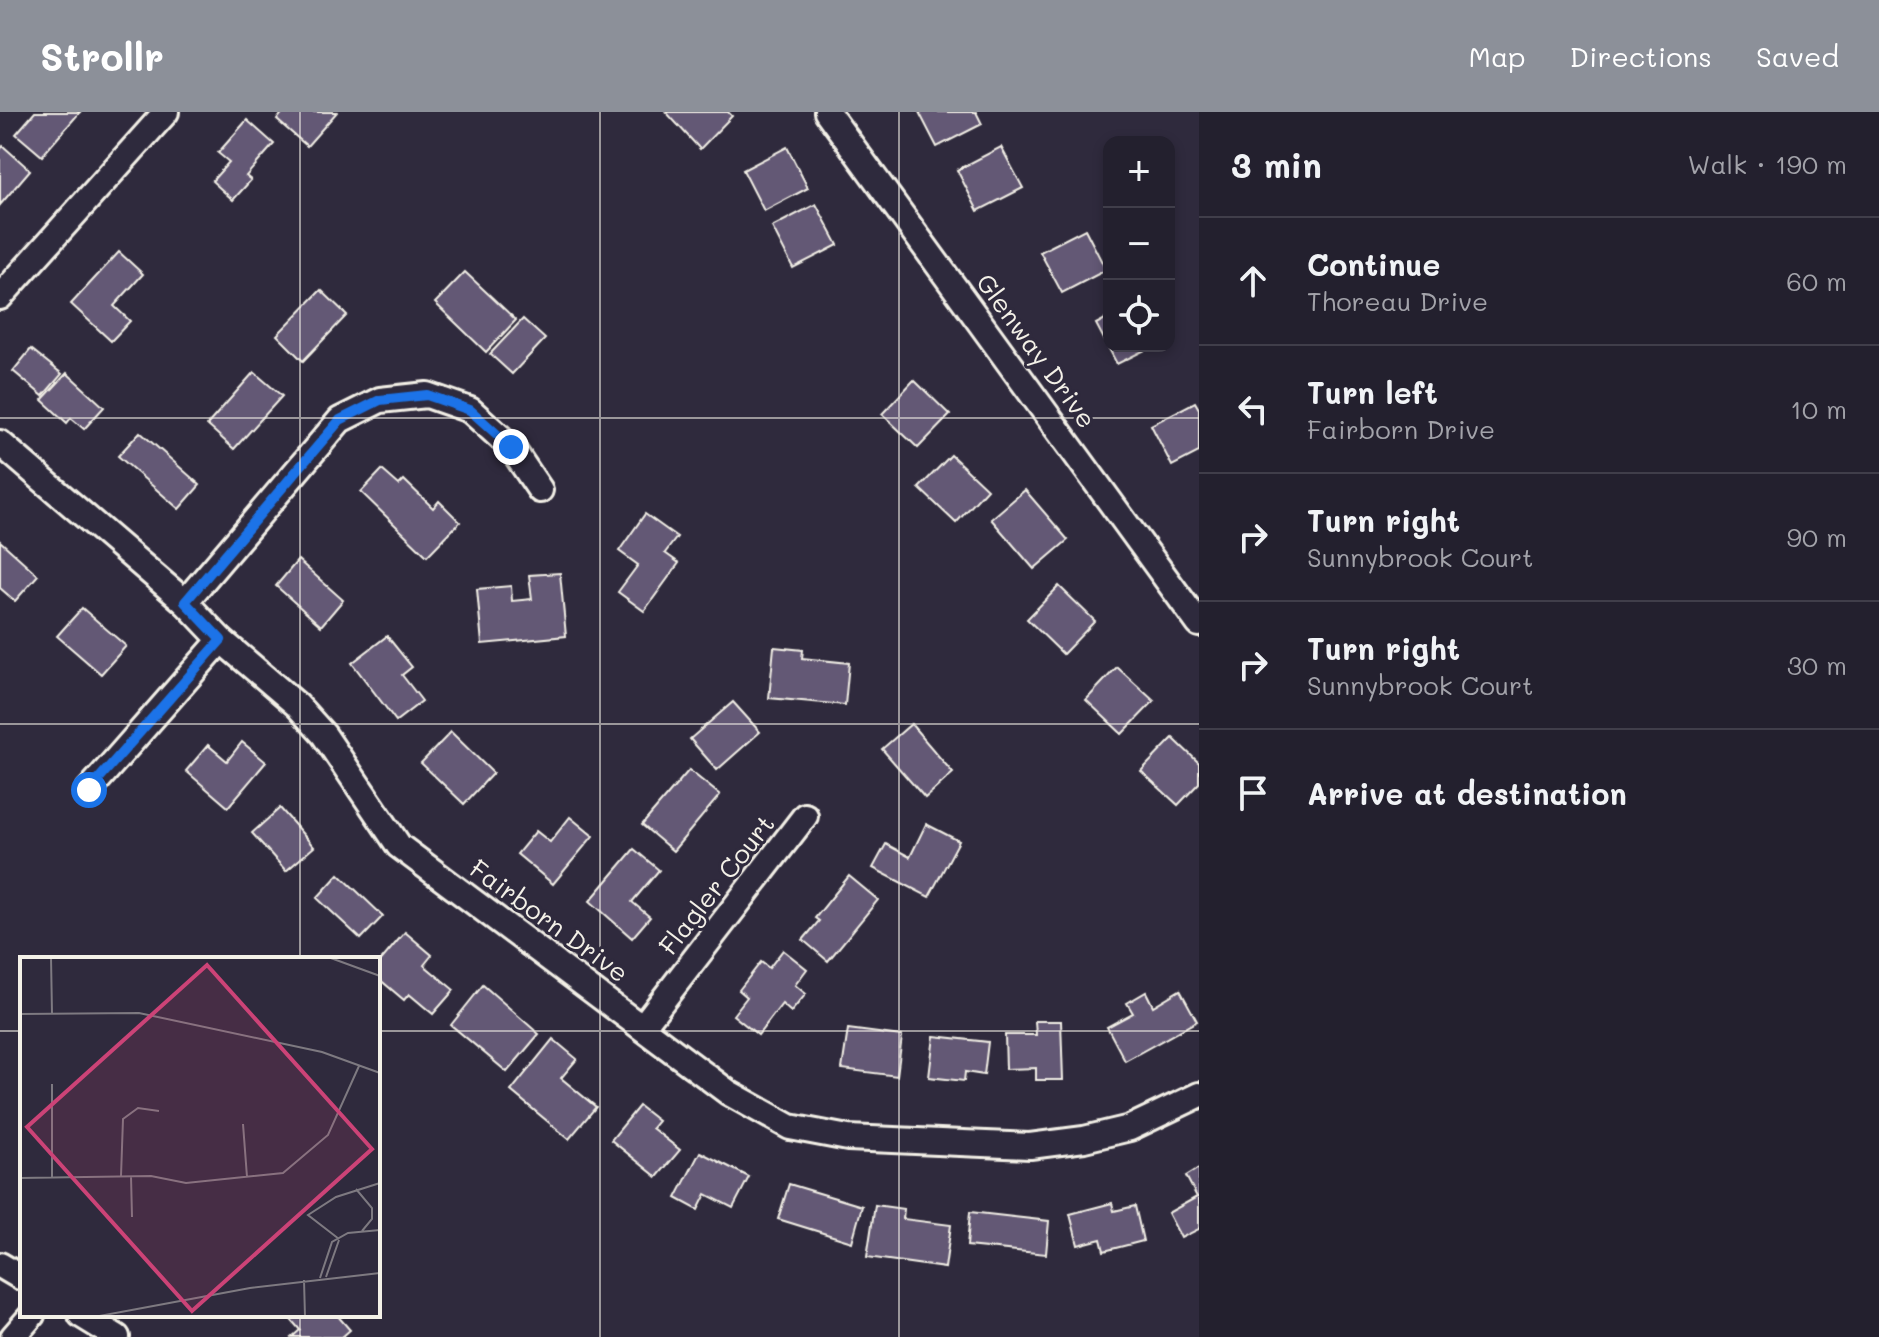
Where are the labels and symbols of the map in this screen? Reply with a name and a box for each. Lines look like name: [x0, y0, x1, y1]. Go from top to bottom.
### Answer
street label: Glenway Drive: [969, 266, 1104, 435]
route end: [493, 429, 529, 465]
route start: [71, 772, 107, 808]
street label: Flagler Court: [651, 807, 782, 961]
street label: Fairborn Drive: [463, 851, 636, 989]
inset map: [20, 957, 380, 1317]

